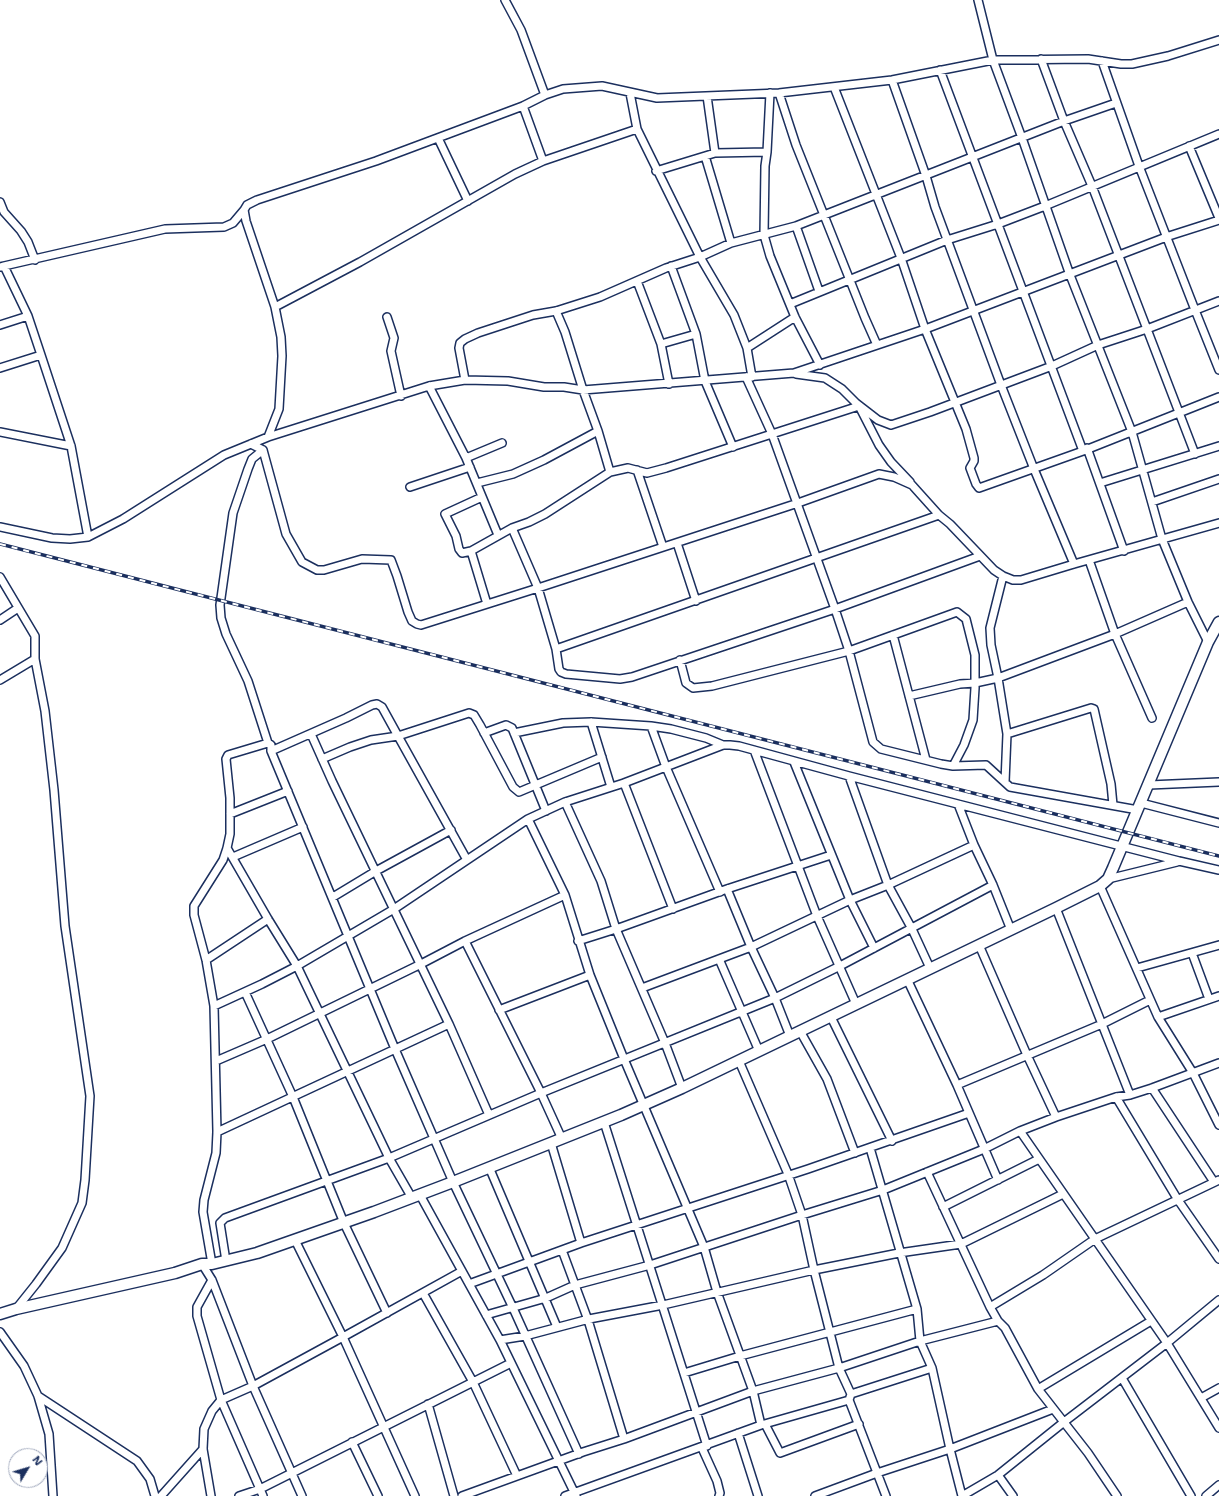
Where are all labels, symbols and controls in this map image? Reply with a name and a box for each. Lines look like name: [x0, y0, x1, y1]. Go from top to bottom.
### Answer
north arrow: [8, 1448, 48, 1488]
text: N: [28, 1453, 46, 1469]

